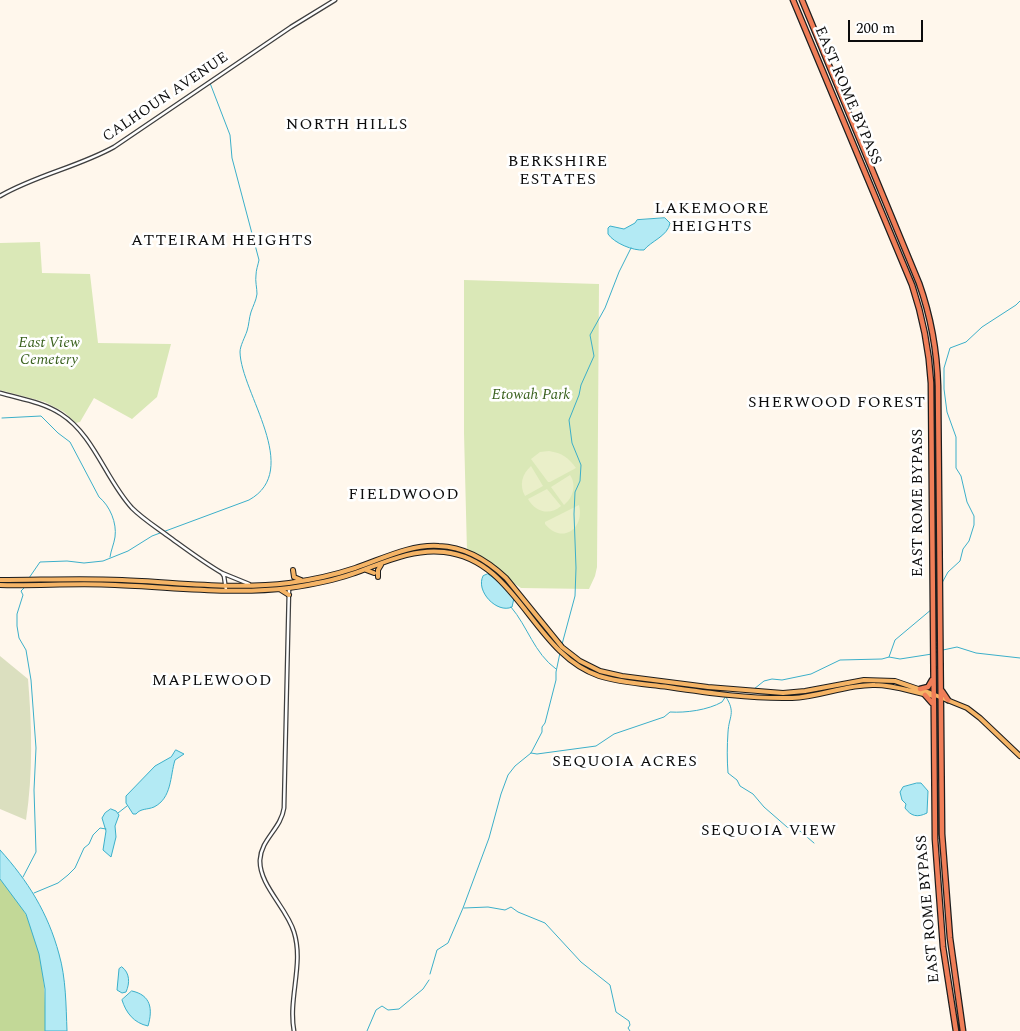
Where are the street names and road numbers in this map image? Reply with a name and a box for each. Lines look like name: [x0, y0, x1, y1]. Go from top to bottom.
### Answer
street label: EAST ROME BYPASS: [810, 24, 884, 168]
street label: CALHOUN AVENUE: [100, 49, 232, 147]
street label: EAST ROME BYPASS: [910, 429, 928, 577]
street label: EAST ROME BYPASS: [914, 834, 944, 984]

